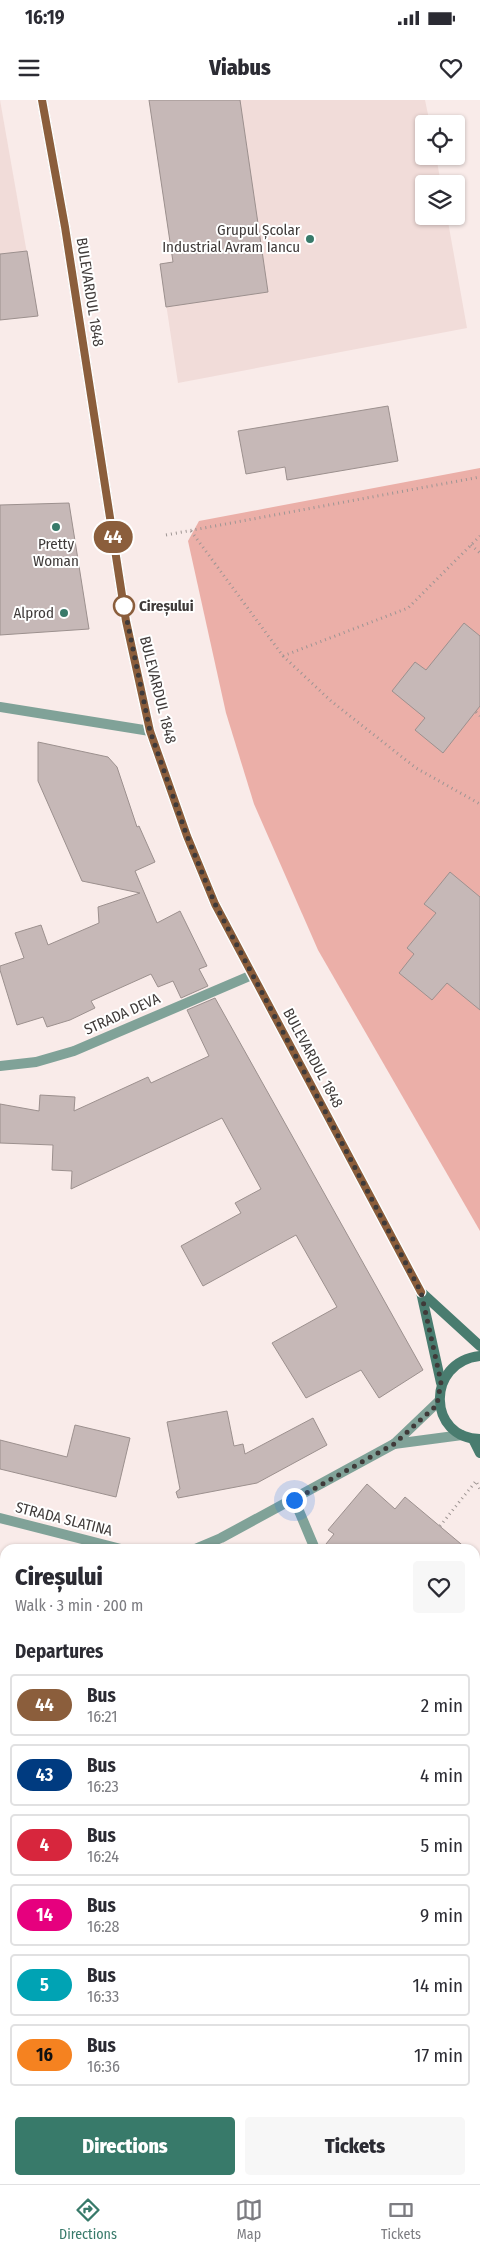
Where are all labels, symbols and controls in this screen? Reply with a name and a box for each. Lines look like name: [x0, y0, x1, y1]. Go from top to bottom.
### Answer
text: 16:19: [25, 6, 65, 29]
icon: menu: [15, 54, 43, 82]
text: Viabus: [209, 54, 271, 81]
icon: heart: [437, 54, 465, 82]
map controls: [415, 115, 465, 225]
button: locate: [415, 115, 465, 165]
button: layers: [415, 175, 465, 225]
place label: Grupul Școlar Industrial Avram Iancu: [162, 221, 301, 256]
marker: Grupul Școlar Industrial Avram Iancu: [304, 233, 316, 245]
street label: BULEVARDUL 1848: [73, 236, 107, 348]
marker: Pretty Woman: [50, 521, 62, 533]
line badge: 44: [90, 521, 136, 553]
text: 44: [104, 526, 122, 548]
place label: Pretty Woman: [33, 535, 79, 570]
marker: Cireșului: [113, 595, 135, 617]
place label: Cireșului: [139, 597, 194, 616]
place label: Alprod: [13, 604, 54, 622]
marker: Alprod: [58, 607, 70, 619]
street label: BULEVARDUL 1848: [136, 634, 180, 746]
street label: STRADA DEVA: [81, 989, 163, 1039]
street label: BULEVARDUL 1848: [279, 1005, 347, 1111]
your location: [282, 1488, 307, 1513]
street label: STRADA SLATINA: [14, 1498, 114, 1540]
button: heart: [413, 1561, 465, 1613]
text: Cireșului: [15, 1563, 103, 1591]
text: Walk · 3 min · 200 m: [15, 1596, 143, 1615]
text: Departures: [15, 1640, 103, 1663]
text: Bus: [87, 1684, 116, 1707]
text: 44: [35, 1694, 54, 1716]
text: 2 min: [421, 1694, 463, 1717]
text: 16:21: [87, 1707, 118, 1726]
text: Bus: [87, 1754, 116, 1777]
text: 43: [36, 1764, 53, 1786]
text: 4 min: [420, 1764, 463, 1787]
text: 16:23: [87, 1777, 119, 1796]
text: Bus: [87, 1824, 116, 1847]
text: 4: [40, 1834, 49, 1856]
text: 5 min: [420, 1834, 463, 1857]
text: 16:24: [87, 1847, 119, 1866]
text: Bus: [87, 1894, 116, 1917]
text: 14: [36, 1904, 53, 1926]
text: 9 min: [420, 1904, 463, 1927]
text: 16:28: [87, 1917, 120, 1936]
text: Bus: [87, 1964, 116, 1987]
text: 5: [40, 1974, 49, 1996]
text: 14 min: [413, 1974, 463, 1997]
text: 16:33: [87, 1987, 119, 2006]
text: Bus: [87, 2034, 116, 2057]
text: 16: [36, 2044, 53, 2066]
text: 17 min: [414, 2044, 463, 2067]
text: 16:36: [87, 2057, 120, 2076]
button: Directions: [15, 2117, 235, 2175]
button: Tickets: [245, 2117, 465, 2175]
tab: Directions: [59, 2196, 117, 2243]
tab: Map: [235, 2196, 263, 2243]
tab: Tickets: [381, 2196, 421, 2243]

